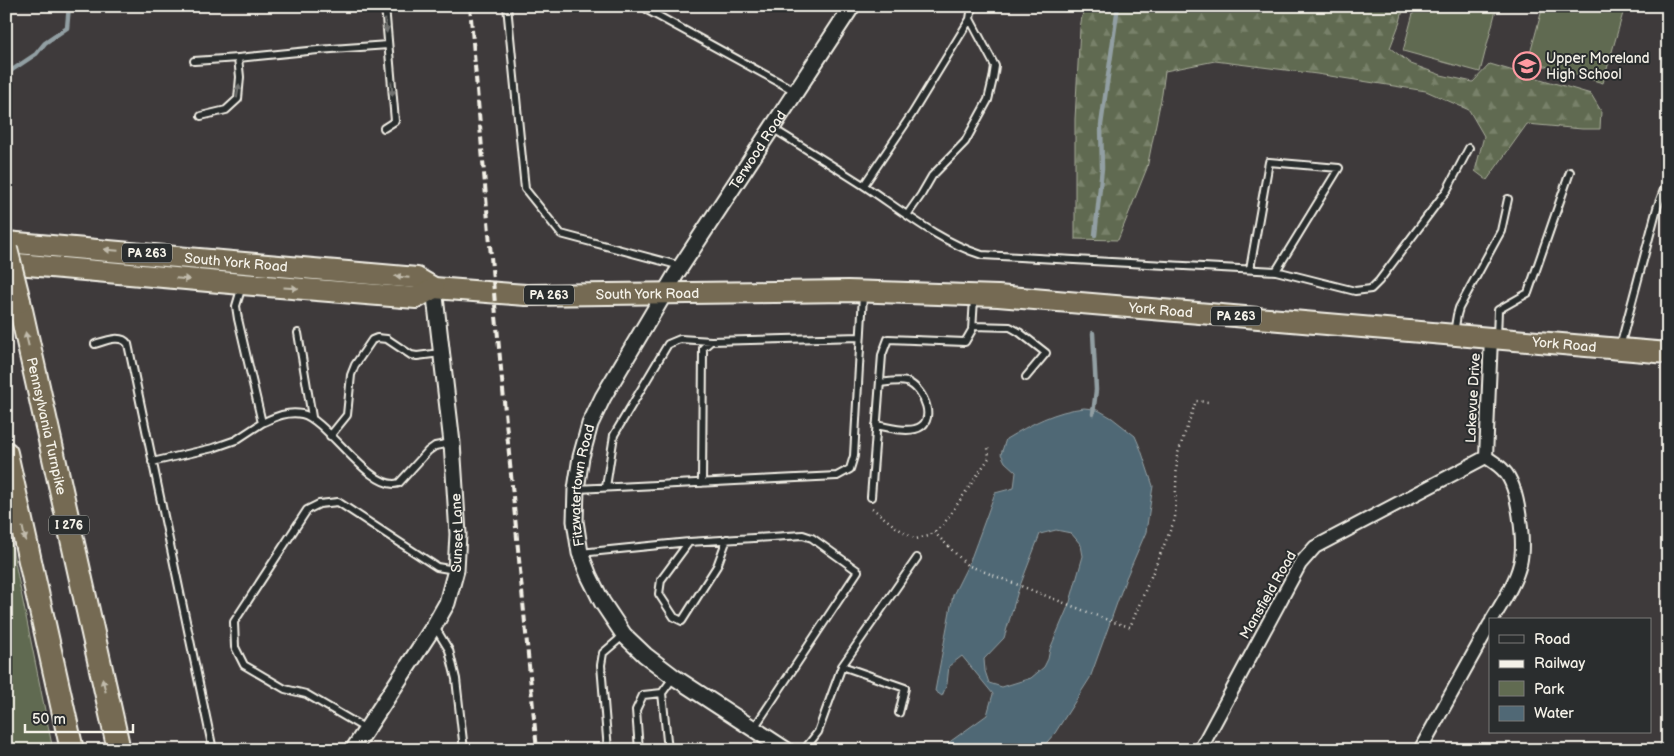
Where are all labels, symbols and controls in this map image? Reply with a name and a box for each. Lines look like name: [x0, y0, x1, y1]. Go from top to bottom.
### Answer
one-way arrow: [383, 18, 391, 34]
place label: Upper Moreland High School: [1546, 50, 1650, 83]
school or university icon: Upper Moreland High School: [1512, 51, 1542, 81]
one-way arrow: [388, 81, 396, 97]
one-way arrow: [235, 83, 243, 99]
street label: Terwood Road: [725, 107, 790, 193]
road number: PA 263: [122, 244, 172, 262]
one-way arrow: [103, 246, 119, 254]
street label: South York Road: [184, 249, 288, 275]
one-way arrow: [394, 272, 410, 280]
one-way arrow: [176, 275, 192, 283]
street label: South York Road: [596, 284, 699, 303]
one-way arrow: [283, 285, 299, 293]
road number: PA 263: [524, 286, 574, 304]
street label: York Road: [1127, 299, 1194, 321]
road number: PA 263: [1211, 306, 1261, 326]
one-way arrow: [23, 331, 31, 346]
street label: York Road: [1530, 333, 1597, 355]
street label: Lakevue Drive: [1462, 353, 1484, 443]
street label: Pennsylvania Turnpike: [23, 356, 70, 496]
street label: Fitzwatertown Road: [566, 422, 598, 548]
street label: Sunset Lane: [447, 493, 467, 573]
road number: I 276: [49, 516, 89, 534]
one-way arrow: [20, 527, 28, 542]
street label: Mansfield Road: [1236, 548, 1300, 642]
legend: [1489, 618, 1652, 734]
text: Road: [1534, 630, 1570, 649]
text: Railway: [1534, 654, 1585, 673]
one-way arrow: [100, 678, 108, 693]
text: Park: [1534, 680, 1565, 699]
scale bar: [25, 701, 132, 733]
text: Water: [1534, 704, 1574, 723]
text: 50 m: [32, 710, 66, 729]

